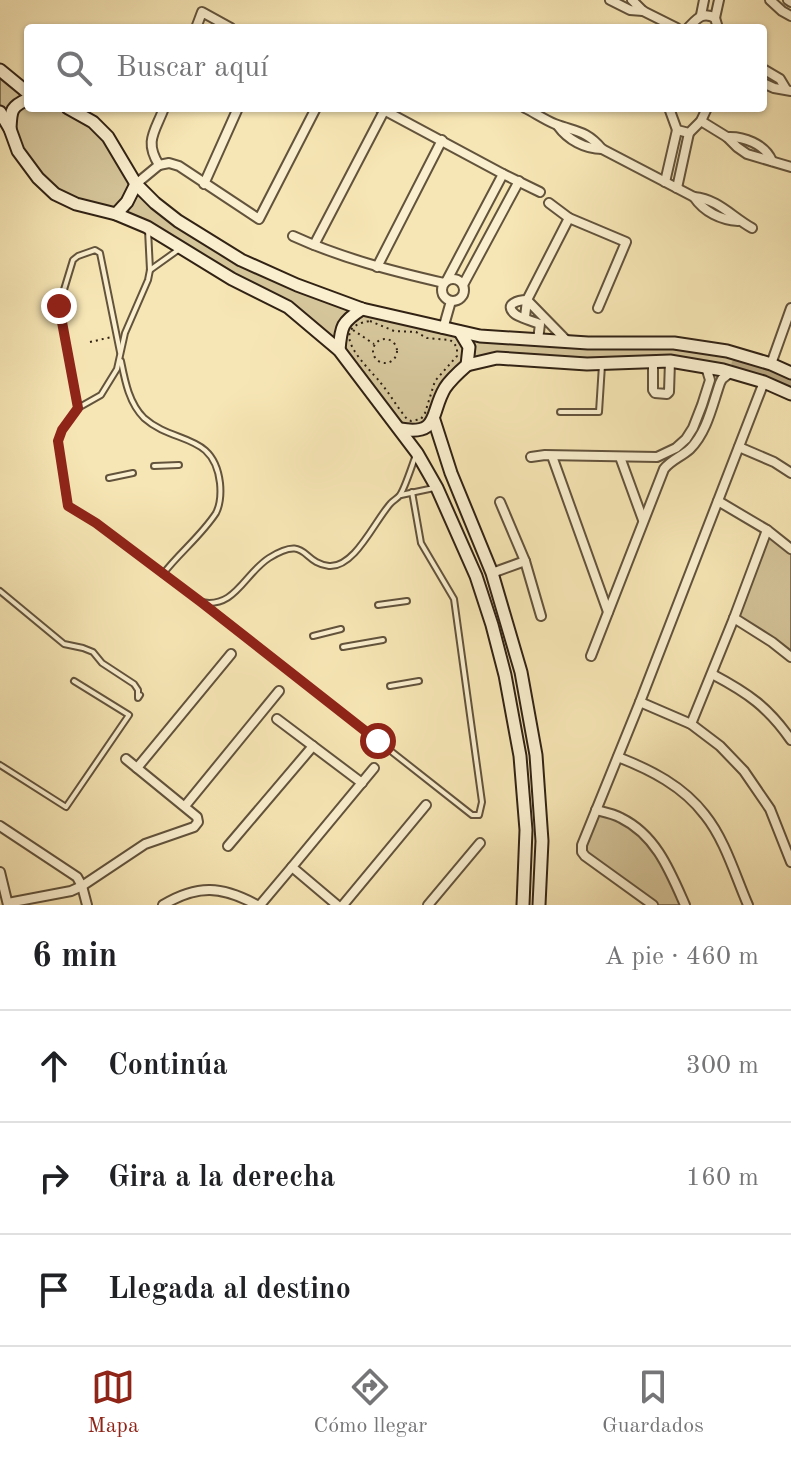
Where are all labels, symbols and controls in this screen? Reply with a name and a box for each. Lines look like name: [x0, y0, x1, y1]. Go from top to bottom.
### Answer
search box: [24, 24, 767, 112]
icon: search: [52, 46, 96, 90]
text: Buscar aquí: [116, 53, 268, 83]
route end: [41, 288, 77, 324]
route start: [360, 723, 396, 759]
text: 6 min: [32, 940, 117, 974]
text: A pie · 460 m: [604, 944, 759, 970]
icon: ahead: [32, 1044, 76, 1088]
text: Continúa: [108, 1051, 228, 1081]
text: 300 m: [686, 1053, 759, 1079]
icon: right: [32, 1156, 76, 1200]
text: Gira a la derecha: [108, 1163, 335, 1193]
text: 160 m: [686, 1165, 759, 1191]
icon: arrive: [32, 1268, 76, 1312]
text: Llegada al destino: [108, 1275, 351, 1305]
tab: Mapa: [87, 1365, 139, 1440]
tab: Cómo llegar: [313, 1365, 427, 1440]
tab: Guardados: [602, 1365, 704, 1440]

